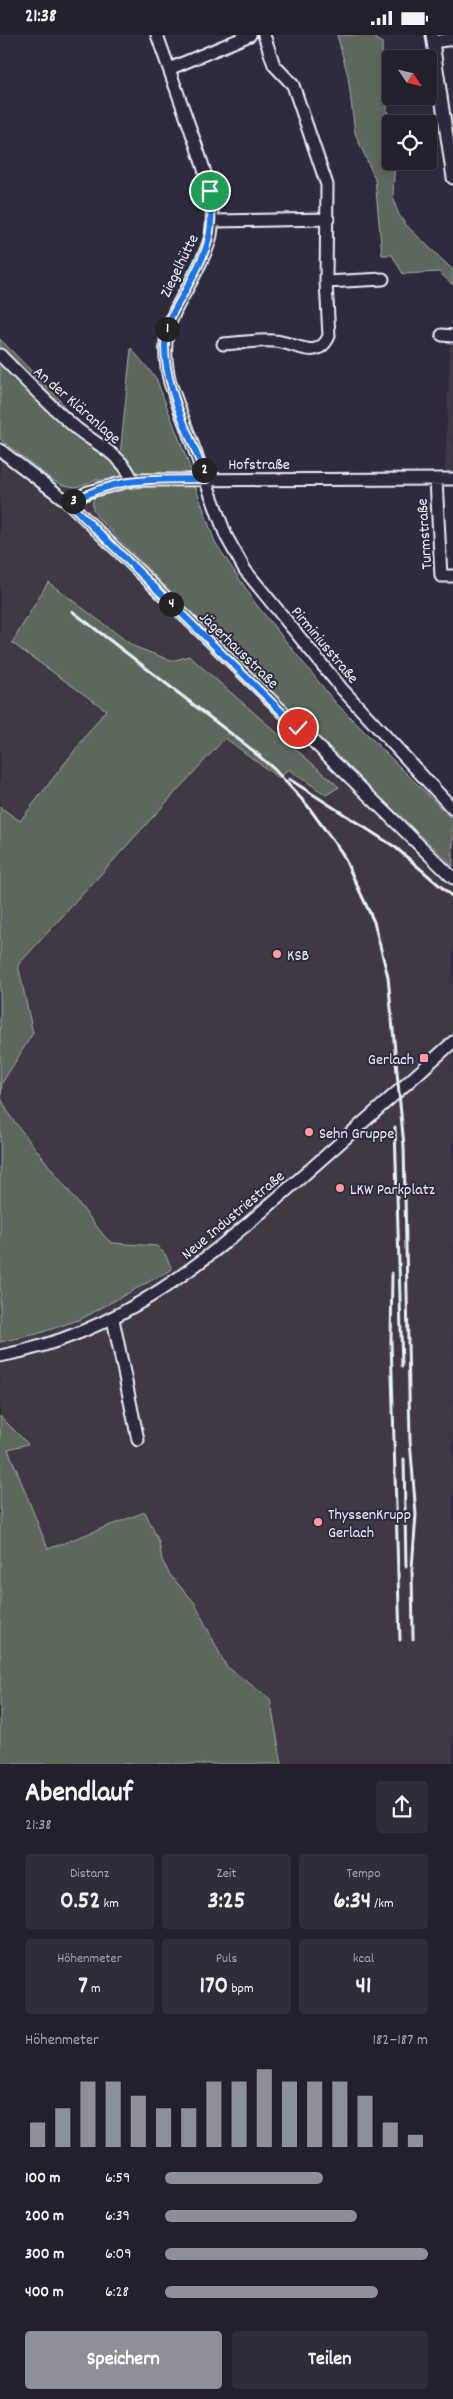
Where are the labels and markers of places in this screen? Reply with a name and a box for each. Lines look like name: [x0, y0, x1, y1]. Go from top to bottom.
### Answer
pin: [189, 170, 231, 212]
pin: 1: [154, 317, 180, 341]
pin: 2: [192, 457, 216, 483]
pin: 3: [60, 489, 86, 513]
pin: 4: [158, 591, 184, 617]
pin: [277, 707, 319, 749]
place label: KSB: [287, 945, 309, 968]
marker: KSB: [271, 948, 283, 960]
place label: Gerlach: [368, 1049, 414, 1072]
marker: Gerlach: [418, 1052, 430, 1064]
place label: Sehn Gruppe: [319, 1123, 394, 1146]
marker: Sehn Gruppe: [303, 1126, 315, 1138]
place label: LKW Parkplatz: [350, 1179, 435, 1202]
marker: LKW Parkplatz: [334, 1182, 346, 1194]
place label: ThyssenKrupp Gerlach: [328, 1504, 411, 1545]
marker: ThyssenKrupp Gerlach: [312, 1516, 324, 1528]

